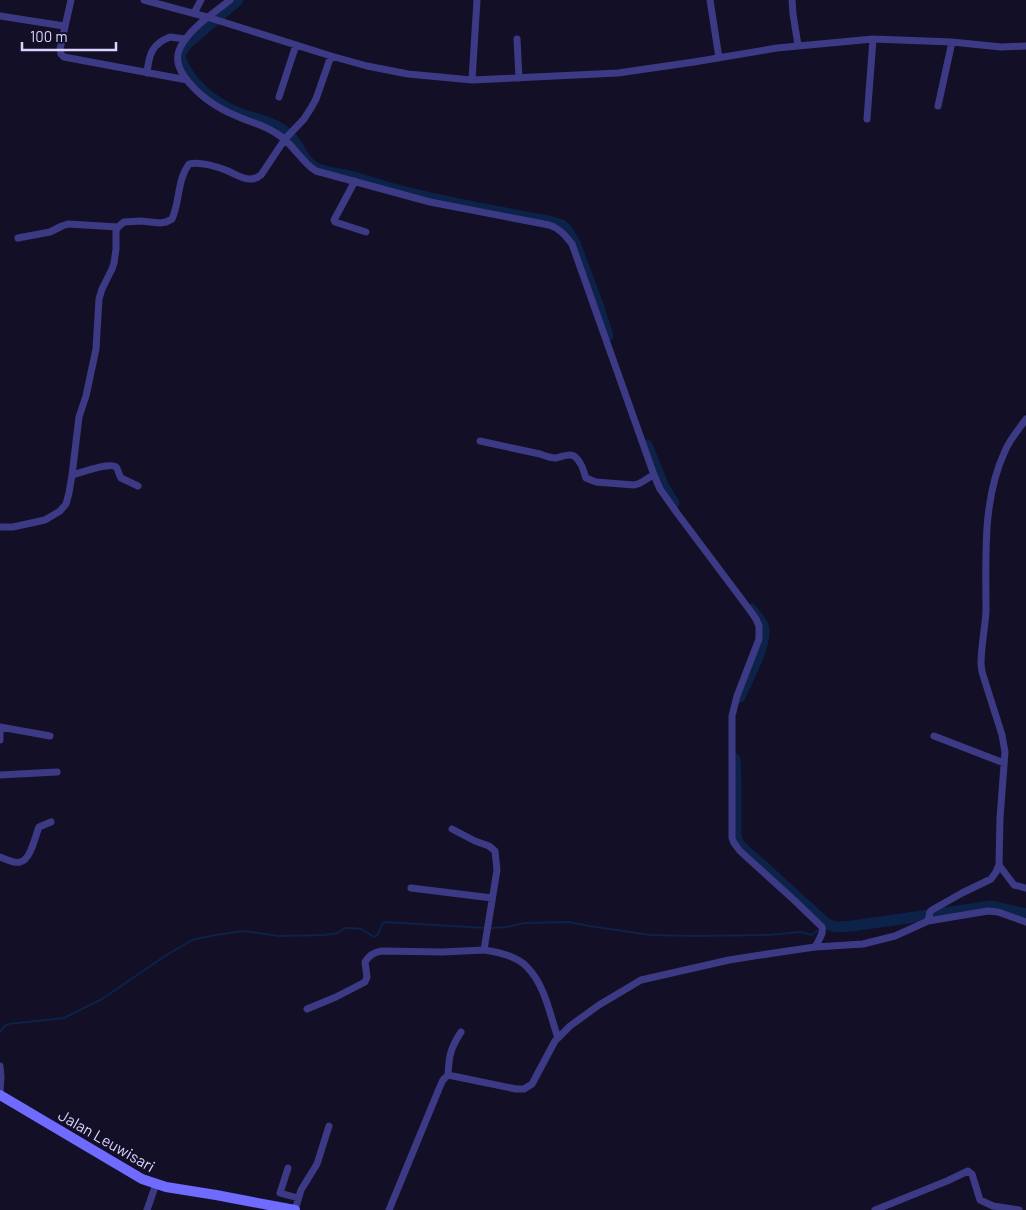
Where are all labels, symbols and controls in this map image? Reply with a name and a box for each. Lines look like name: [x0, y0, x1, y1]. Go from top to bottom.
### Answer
scale bar: [22, 20, 116, 52]
text: 100 m: [30, 27, 68, 45]
street label: Jalan Leuwisari: [55, 1105, 159, 1175]

